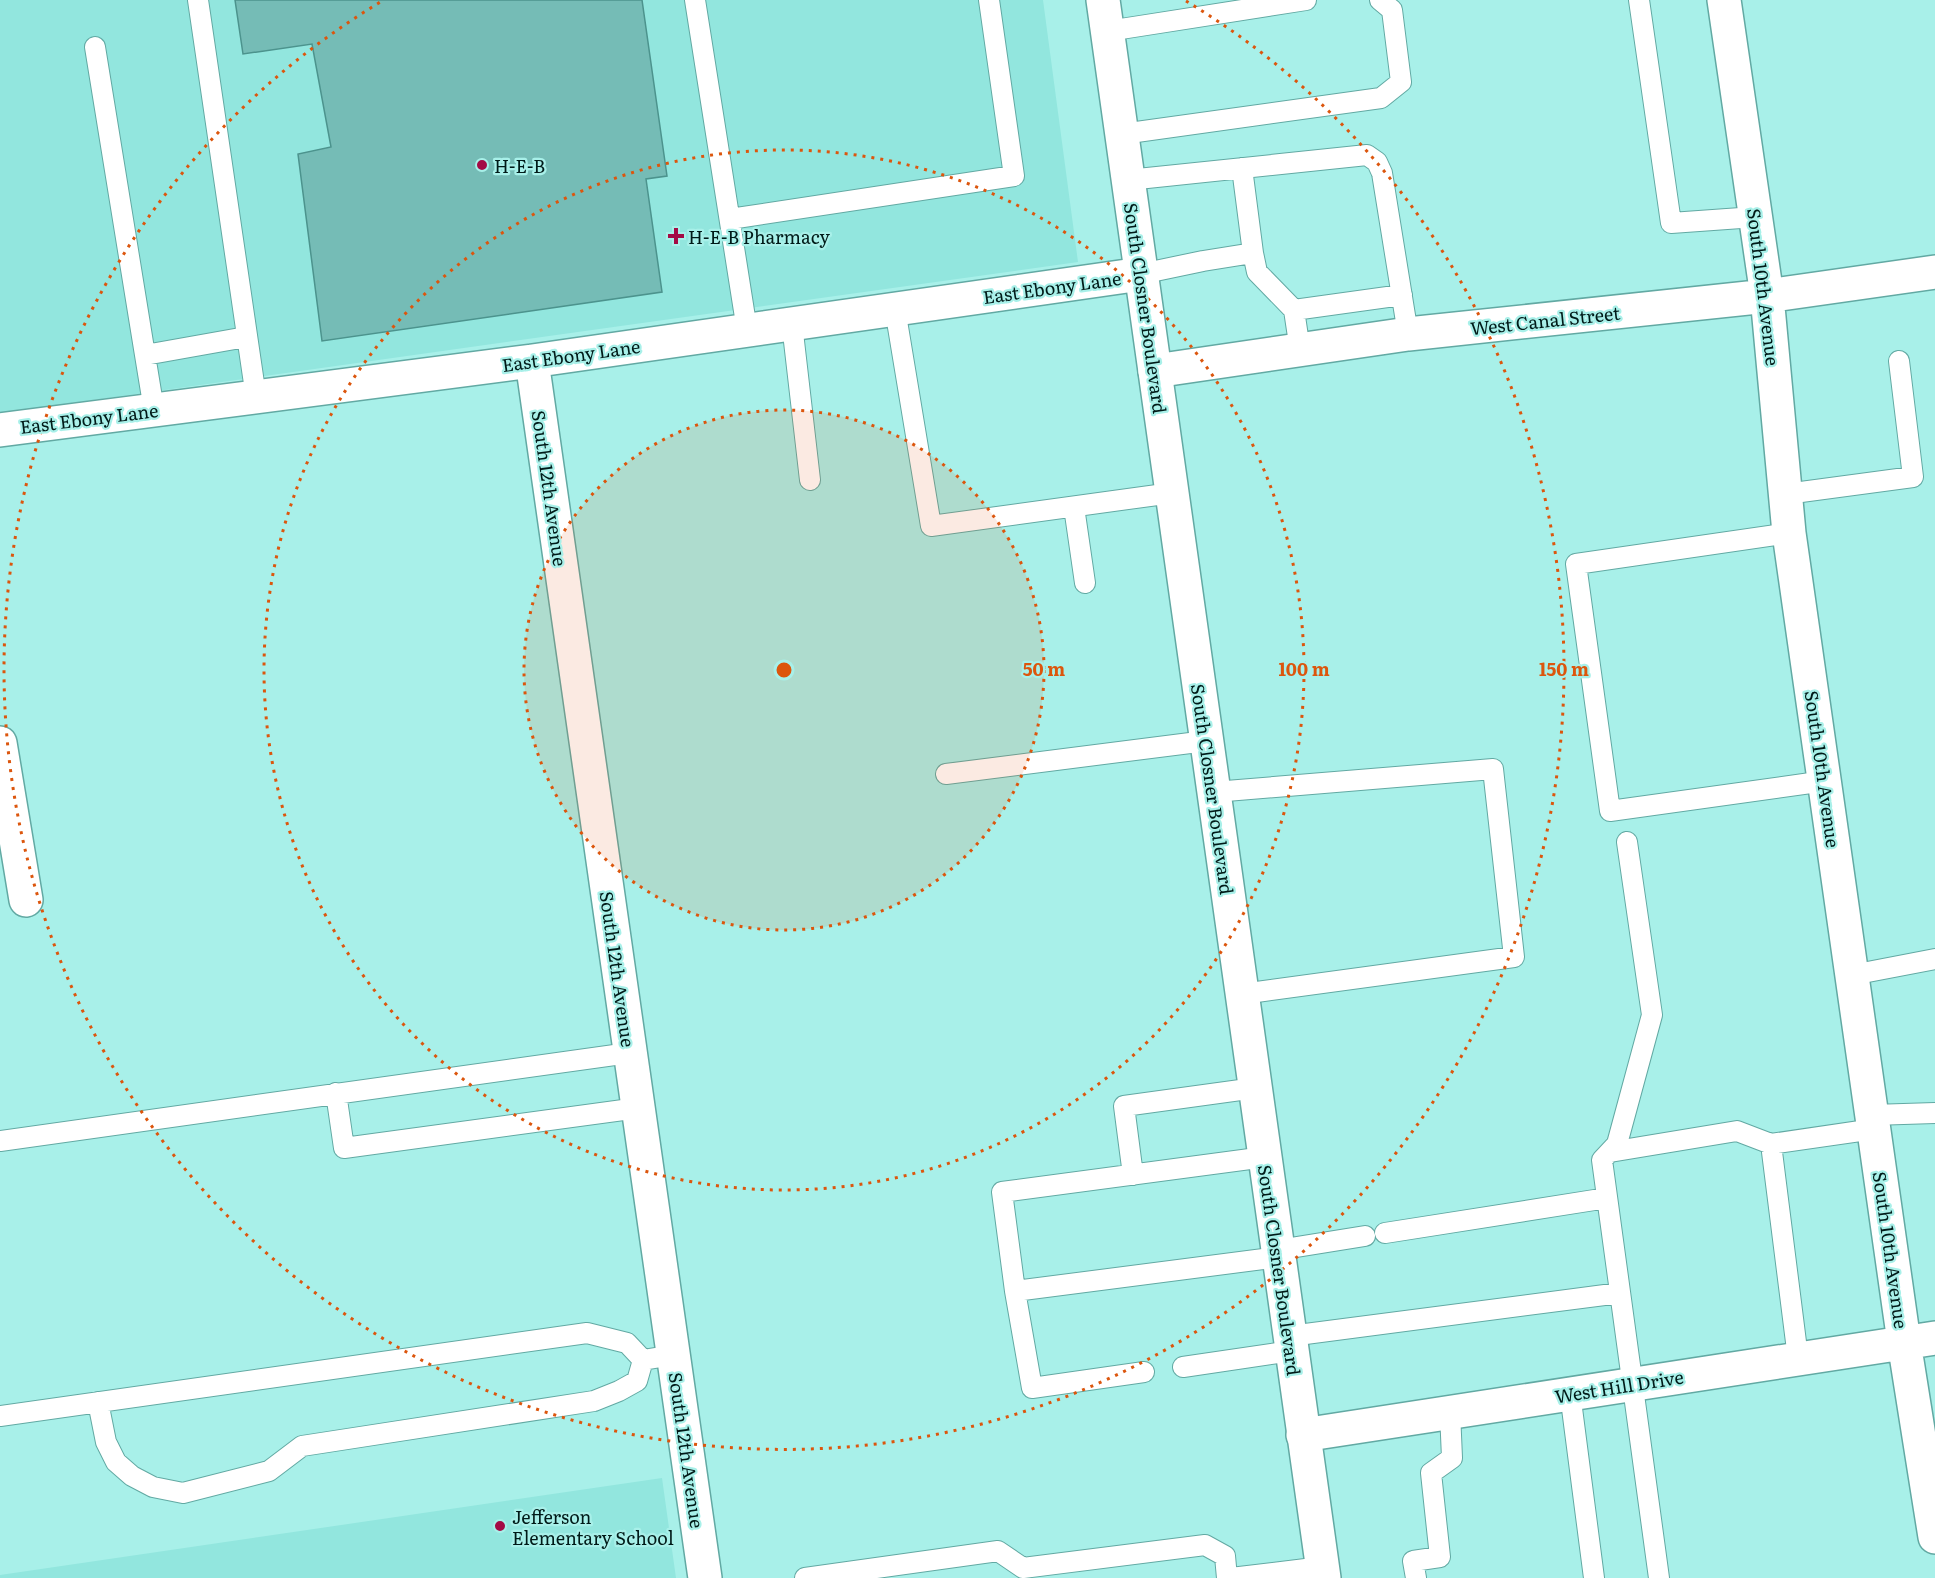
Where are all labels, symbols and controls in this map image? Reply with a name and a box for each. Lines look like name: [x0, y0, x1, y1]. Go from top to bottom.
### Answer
place label: H-E-B: [494, 152, 545, 179]
marker: H-E-B: [475, 158, 489, 172]
street label: South Closner Boulevard: [1118, 201, 1174, 415]
street label: South 10th Avenue: [1741, 207, 1787, 367]
place label: H-E-B Pharmacy: [688, 223, 831, 250]
marker: H-E-B Pharmacy: [669, 229, 683, 243]
street label: East Ebony Lane: [981, 264, 1123, 310]
street label: West Canal Street: [1469, 299, 1622, 341]
street label: East Ebony Lane: [500, 332, 642, 378]
street label: East Ebony Lane: [18, 396, 160, 440]
street label: South 12th Avenue: [526, 408, 574, 568]
text: 50 m: [1023, 655, 1065, 682]
text: 100 m: [1278, 655, 1330, 682]
text: 150 m: [1539, 655, 1589, 682]
centre of rings: [774, 660, 794, 680]
street label: South Closner Boulevard: [1185, 682, 1241, 896]
street label: South 10th Avenue: [1799, 689, 1847, 849]
street label: South 12th Avenue: [594, 889, 642, 1049]
street label: South Closner Boulevard: [1252, 1163, 1308, 1377]
street label: South 10th Avenue: [1867, 1170, 1915, 1330]
street label: West Hill Drive: [1553, 1362, 1685, 1410]
street label: South 12th Avenue: [663, 1370, 711, 1530]
place label: Jefferson Elementary School: [512, 1503, 674, 1551]
marker: Jefferson Elementary School: [493, 1519, 507, 1533]

